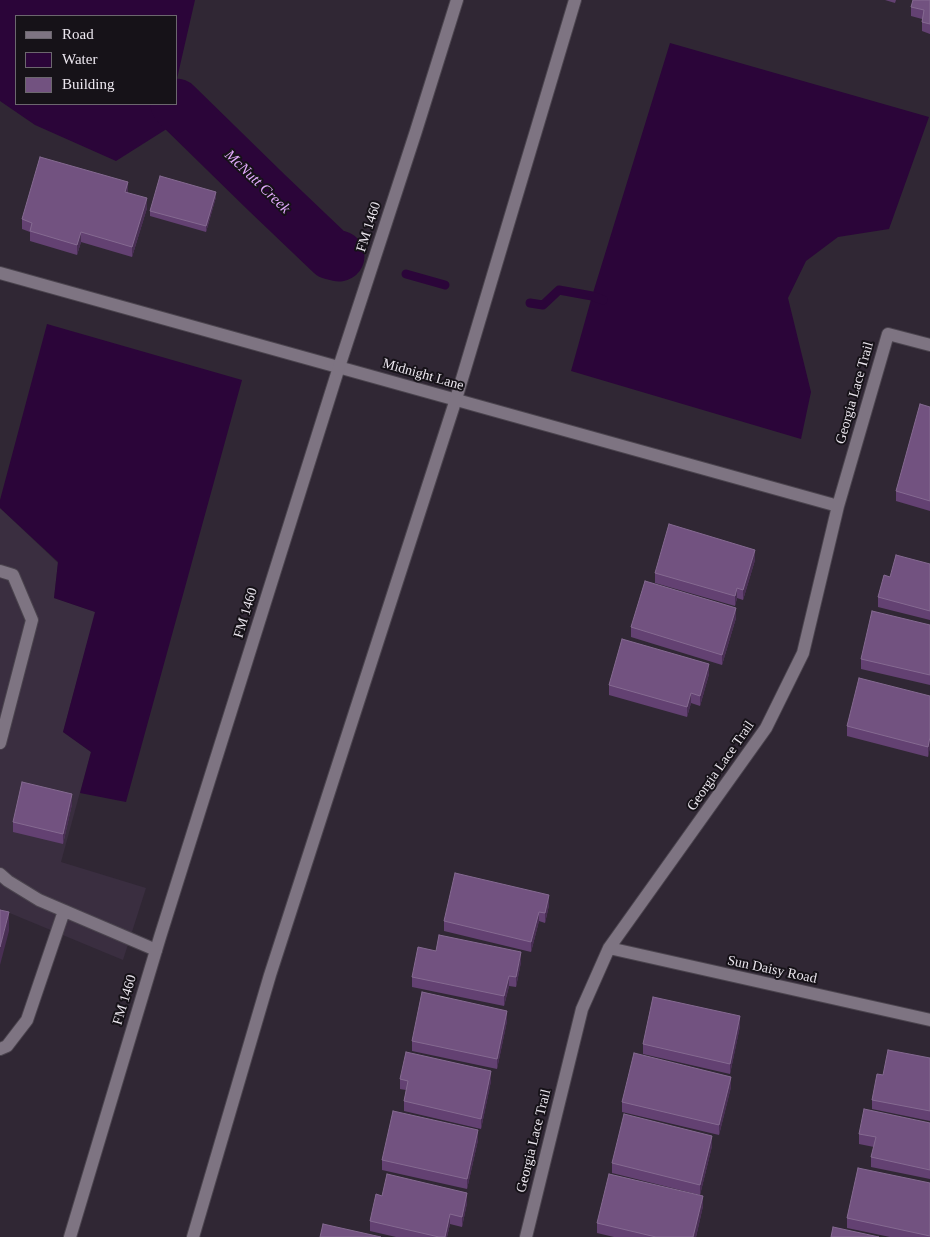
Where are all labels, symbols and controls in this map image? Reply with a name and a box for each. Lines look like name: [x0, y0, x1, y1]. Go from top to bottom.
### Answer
legend: [15, 15, 178, 105]
text: Road: [62, 26, 94, 42]
text: Water: [62, 51, 97, 67]
text: Building: [62, 76, 115, 92]
water label: McNutt Creek: [221, 146, 293, 218]
street label: FM 1460: [353, 200, 385, 254]
street label: Georgia Lace Trail: [832, 340, 878, 446]
street label: Midnight Lane: [381, 355, 465, 395]
street label: FM 1460: [230, 586, 262, 640]
street label: Georgia Lace Trail: [684, 718, 758, 814]
street label: Sun Daisy Road: [726, 952, 818, 988]
street label: FM 1460: [109, 973, 141, 1027]
street label: Georgia Lace Trail: [513, 1088, 555, 1194]

